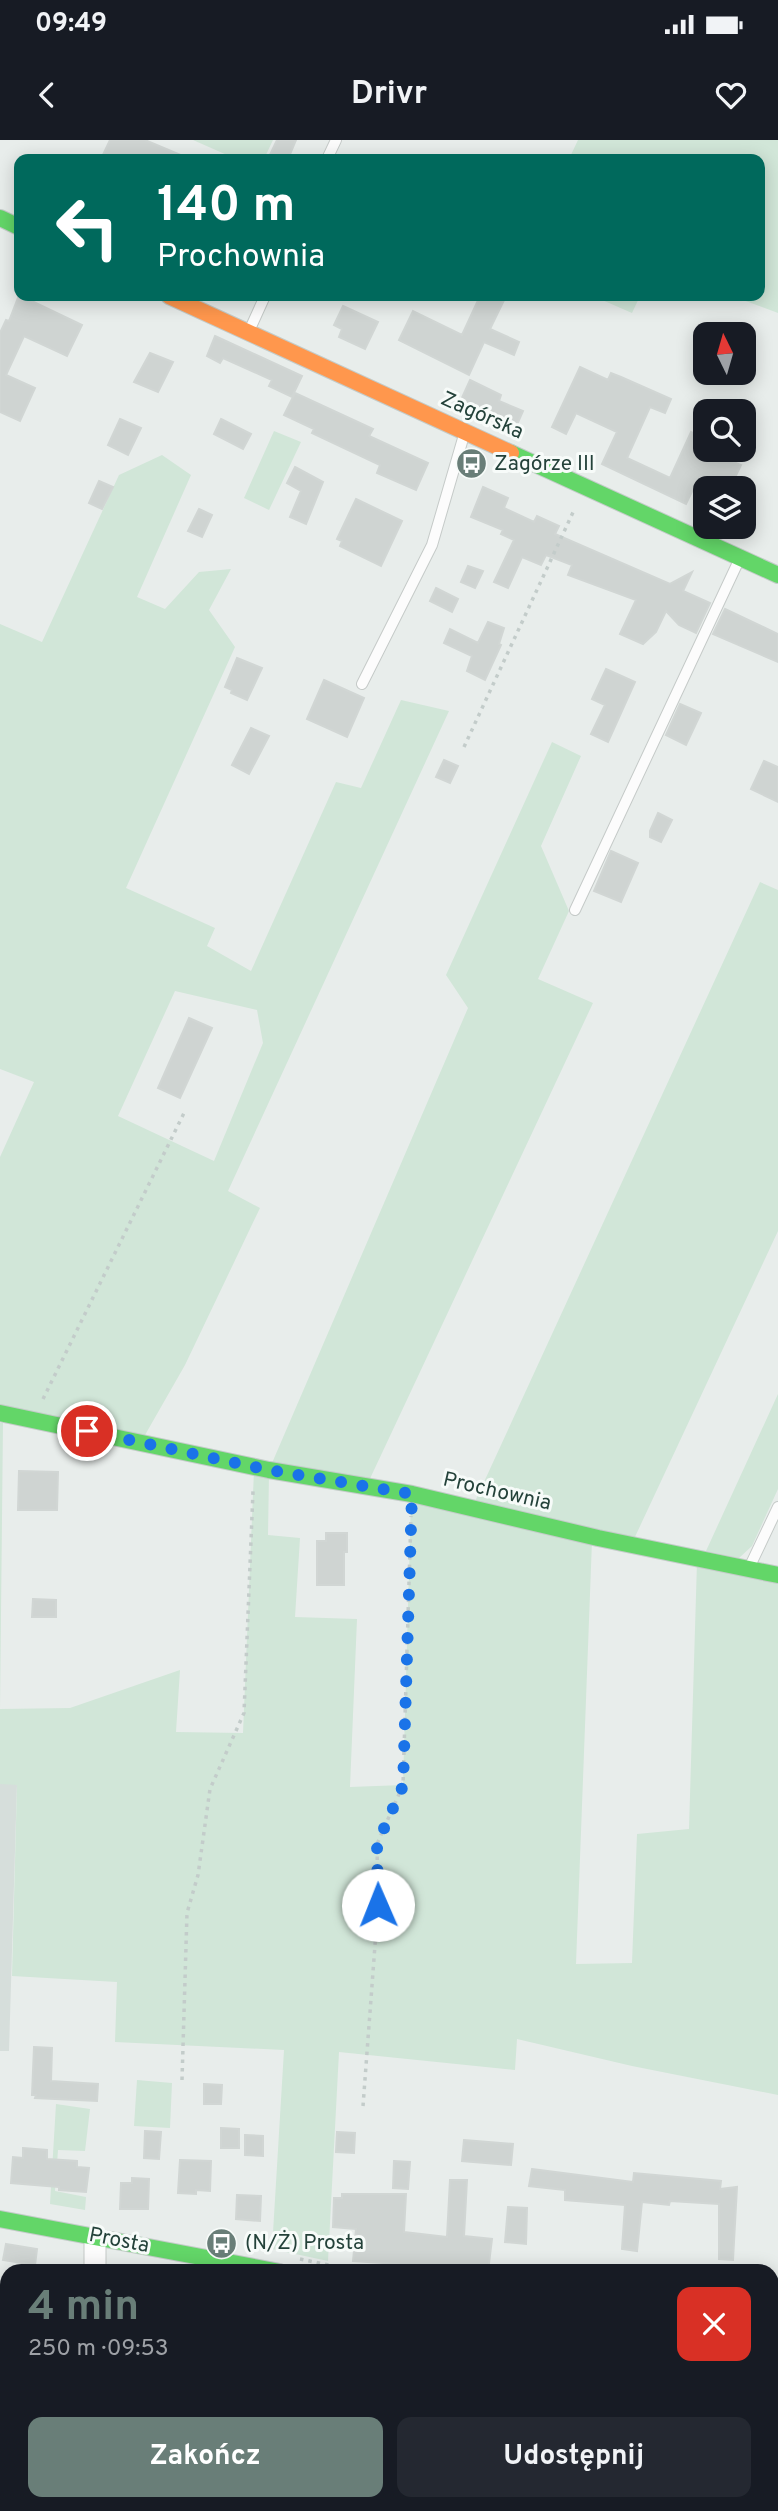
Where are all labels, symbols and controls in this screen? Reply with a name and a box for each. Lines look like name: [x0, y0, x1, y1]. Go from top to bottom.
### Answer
text: 09:49: [35, 8, 107, 41]
text: Drivr: [351, 75, 427, 115]
icon: back: [28, 76, 66, 114]
icon: heart: [712, 76, 750, 114]
text: 140 m: [157, 177, 296, 239]
icon: left: [42, 182, 133, 273]
text: Prochownia: [157, 238, 325, 278]
north arrow: [693, 322, 756, 385]
map controls: [693, 322, 756, 539]
street label: Zagórska: [436, 386, 528, 446]
button: search: [693, 399, 756, 462]
bus stop icon: Zagórze III: [454, 447, 488, 481]
place label: Zagórze III: [494, 451, 595, 478]
button: layers: [693, 476, 756, 539]
pin: [57, 1401, 117, 1461]
icon: arrive: [68, 1412, 106, 1450]
street label: Prochownia: [440, 1466, 554, 1518]
position arrow: [341, 1868, 415, 1942]
street label: Prosta: [87, 2222, 151, 2260]
bus stop icon: (N/Ż) Prosta: [205, 2226, 239, 2260]
place label: (N/Ż) Prosta: [245, 2230, 364, 2257]
text: 4 min: [28, 2282, 139, 2335]
button: close: [677, 2287, 751, 2361]
text: 250 m · 09:53: [28, 2335, 169, 2364]
button: Zakończ: [28, 2417, 383, 2497]
button: Udostępnij: [397, 2417, 751, 2497]

